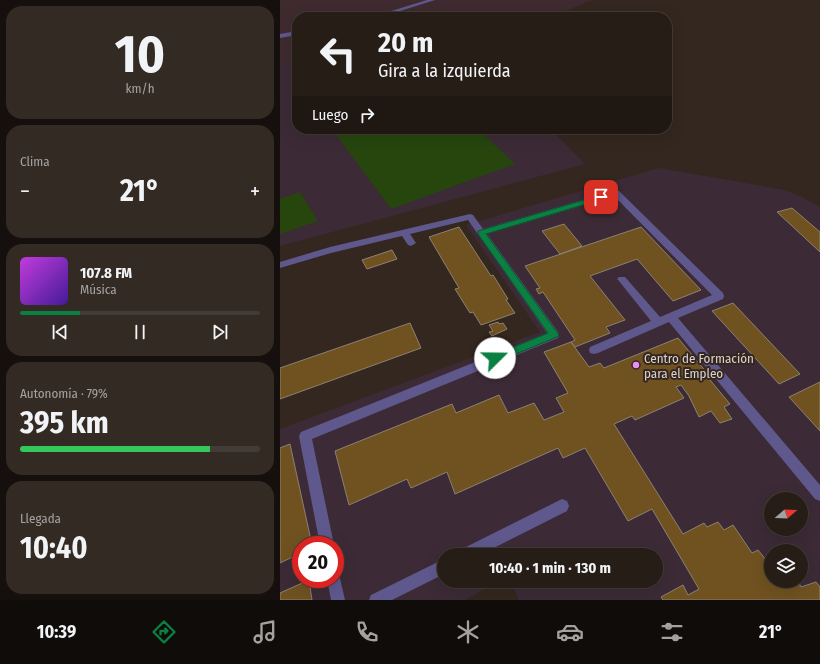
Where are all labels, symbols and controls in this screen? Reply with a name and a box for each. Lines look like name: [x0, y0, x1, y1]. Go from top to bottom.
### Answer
text: 10: [115, 23, 165, 86]
text: 20 m: [378, 26, 433, 59]
icon: left: [312, 28, 364, 80]
text: Gira a la izquierda: [378, 60, 511, 82]
text: km/h: [126, 81, 155, 96]
icon: right: [356, 104, 378, 126]
text: Luego: [312, 106, 348, 124]
text: Clima: [20, 154, 50, 169]
text: 21°: [120, 173, 160, 209]
text: −: [20, 178, 30, 205]
text: +: [250, 178, 260, 205]
pin: [584, 180, 618, 214]
icon: arrive: [590, 186, 612, 208]
text: 107.8 FM: [80, 264, 132, 282]
text: Música: [80, 282, 117, 297]
icon: previous: [49, 321, 71, 343]
icon: pause: [129, 321, 151, 343]
icon: next: [209, 321, 231, 343]
position arrow: [474, 337, 516, 379]
place label: Centro de Formación para el Empleo: [644, 351, 754, 381]
marker: Centro de Formación para el Empleo: [631, 360, 641, 370]
text: Autonomía · 79%: [20, 386, 108, 401]
text: 395 km: [20, 405, 109, 441]
north arrow: [764, 492, 808, 536]
map controls: [764, 492, 808, 588]
text: Llegada: [20, 511, 61, 526]
text: 10:40: [20, 530, 88, 566]
speed limit sign: 20: [292, 536, 344, 588]
button: layers: [764, 544, 808, 588]
text: 10:40 · 1 min · 130 m: [489, 559, 611, 577]
icon: directions: [150, 618, 178, 646]
icon: music: [251, 618, 279, 646]
icon: phone: [353, 618, 381, 646]
icon: climate: [454, 618, 482, 646]
icon: car: [556, 618, 584, 646]
icon: filters: [658, 618, 686, 646]
text: 10:39: [37, 621, 76, 643]
text: 21°: [759, 621, 783, 643]

